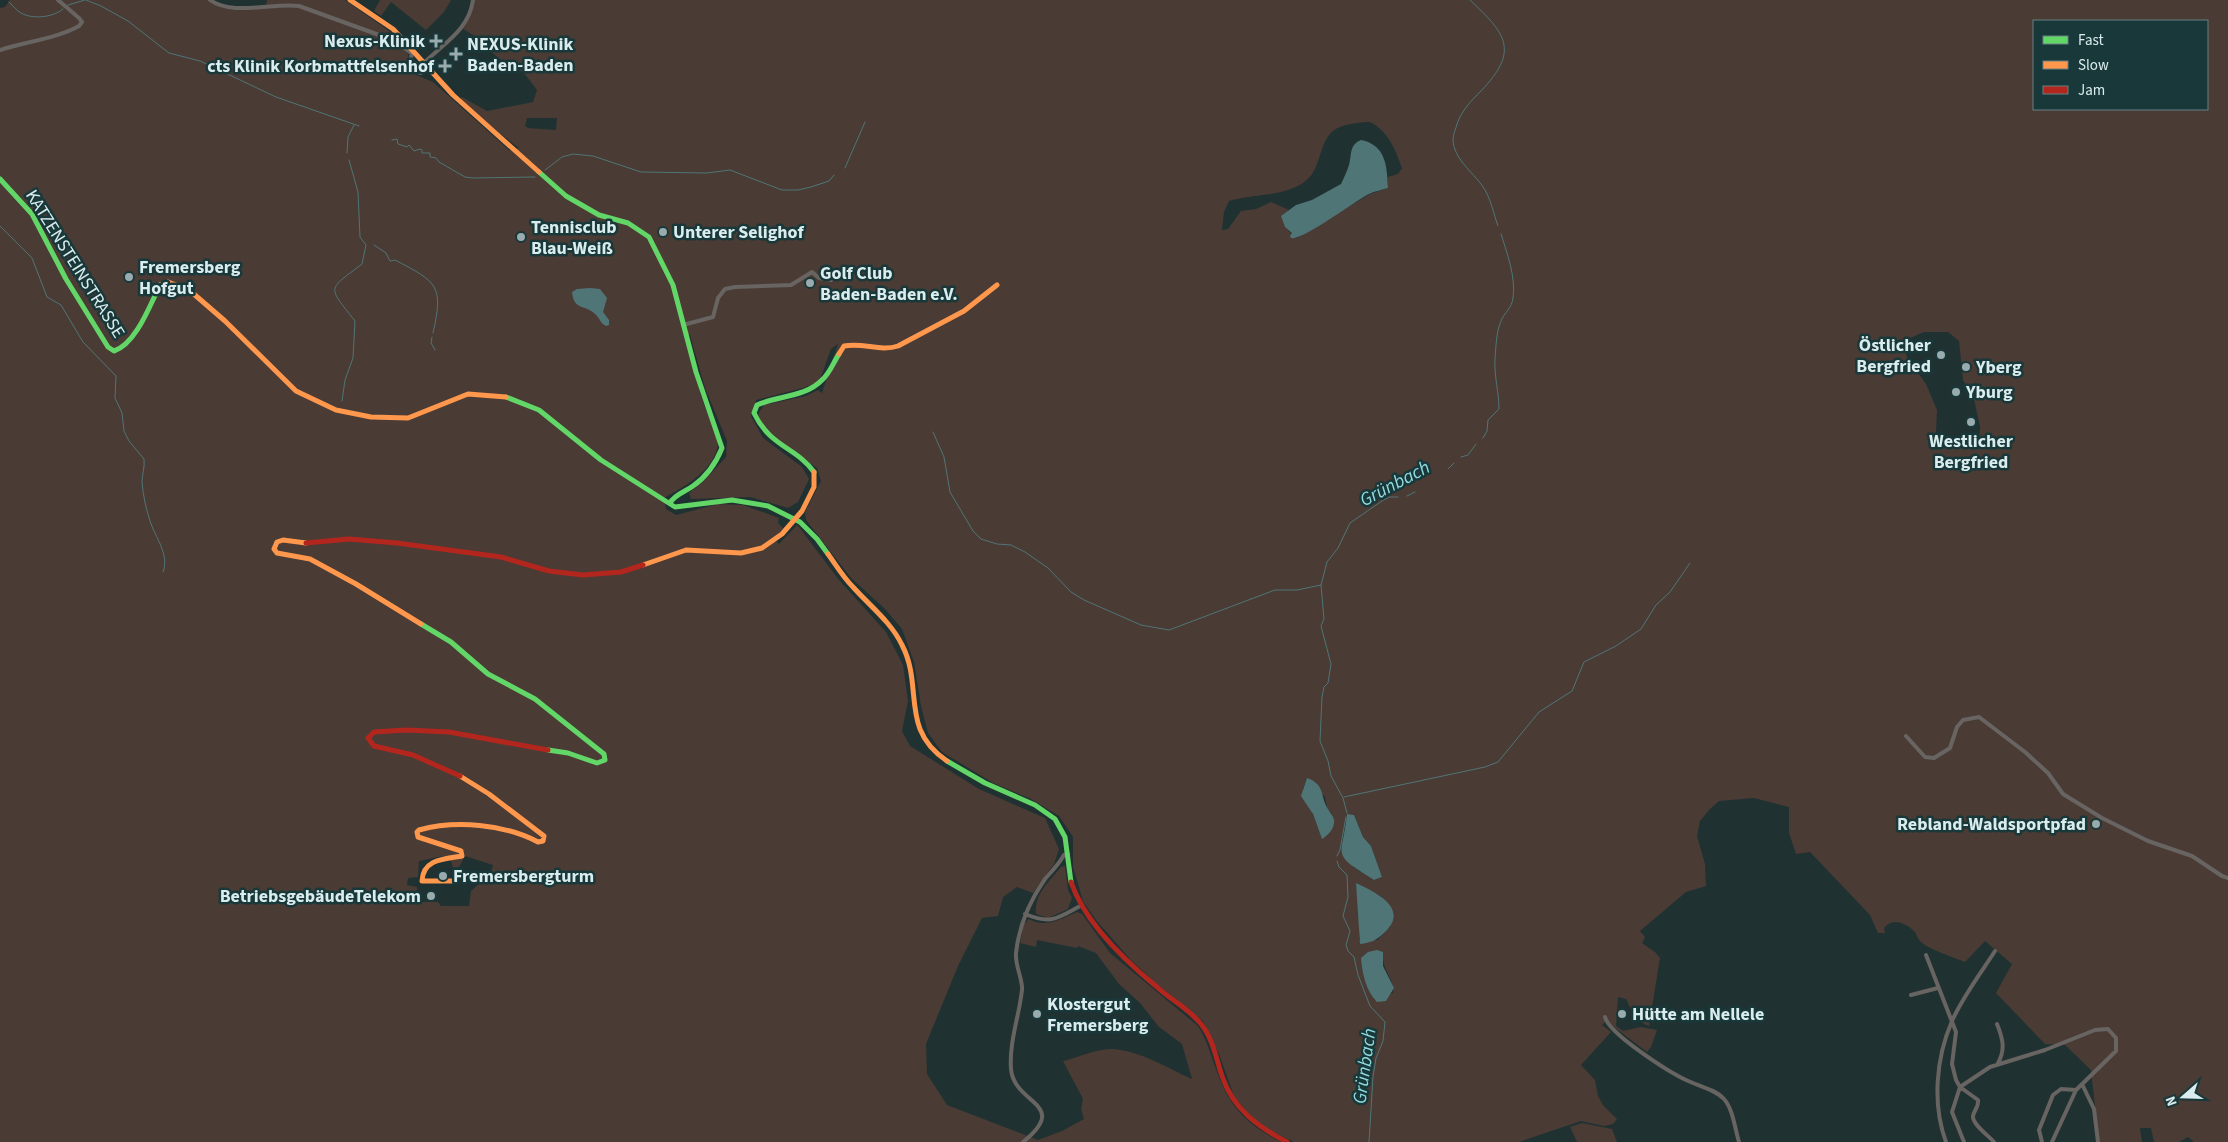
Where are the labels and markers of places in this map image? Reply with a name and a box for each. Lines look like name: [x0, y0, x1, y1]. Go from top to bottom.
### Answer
place label: Nexus-Klinik: [324, 29, 425, 54]
place label: NEXUS-Klinik Baden-Baden: [467, 32, 574, 78]
marker: Nexus-Klinik: [429, 34, 443, 48]
marker: NEXUS-Klinik Baden-Baden: [449, 47, 463, 61]
place label: cts Klinik Korbmattfelsenhof: [207, 54, 435, 79]
marker: cts Klinik Korbmattfelsenhof: [438, 59, 452, 73]
place label: Tennisclub Blau-Weiß: [531, 215, 617, 261]
place label: Unterer Selighof: [673, 220, 804, 245]
marker: Unterer Selighof: [657, 226, 669, 238]
marker: Tennisclub Blau-Weiß: [515, 231, 527, 243]
place label: Fremersberg Hofgut: [139, 255, 241, 301]
place label: Golf Club Baden-Baden e.V.: [820, 261, 958, 307]
marker: Fremersberg Hofgut: [123, 271, 135, 283]
marker: Golf Club Baden-Baden e.V.: [804, 277, 816, 289]
place label: Östlicher Bergfried: [1856, 333, 1932, 379]
marker: Östlicher Bergfried: [1935, 349, 1947, 361]
place label: Yberg: [1975, 355, 2022, 380]
marker: Yberg: [1960, 361, 1972, 373]
place label: Yburg: [1965, 380, 2013, 405]
marker: Yburg: [1950, 386, 1962, 398]
marker: Westlicher Bergfried: [1965, 416, 1977, 428]
place label: Westlicher Bergfried: [1929, 429, 2014, 475]
place label: Rebland-Waldsportpfad: [1897, 812, 2086, 837]
marker: Rebland-Waldsportpfad: [2090, 818, 2102, 830]
place label: Fremersbergturm: [453, 864, 594, 889]
marker: Fremersbergturm: [437, 870, 449, 882]
place label: BetriebsgebäudeTelekom: [220, 884, 421, 909]
marker: BetriebsgebäudeTelekom: [425, 890, 437, 902]
place label: Klostergut Fremersberg: [1047, 992, 1149, 1038]
place label: Hütte am Nellele: [1632, 1002, 1764, 1027]
marker: Klostergut Fremersberg: [1031, 1008, 1043, 1020]
marker: Hütte am Nellele: [1616, 1008, 1628, 1020]

